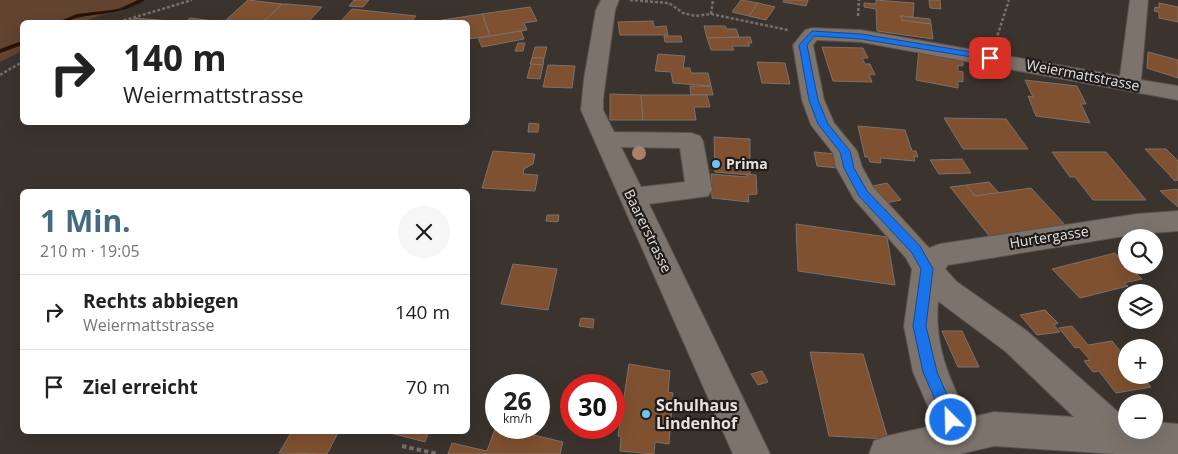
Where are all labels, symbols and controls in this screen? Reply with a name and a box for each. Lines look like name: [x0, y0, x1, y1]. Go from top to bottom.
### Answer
text: 140 m: [123, 34, 227, 81]
pin: [969, 37, 1011, 79]
icon: right: [40, 40, 105, 105]
icon: arrive: [976, 44, 1004, 72]
street label: Weiermattstrasse: [1025, 54, 1141, 95]
text: Weiermattstrasse: [123, 79, 304, 109]
place label: Prima: [726, 154, 768, 173]
marker: Prima: [710, 158, 722, 170]
street label: Baarerstrasse: [620, 186, 677, 276]
text: 1 Min.: [40, 200, 131, 241]
button: close: [398, 206, 450, 258]
street label: Hurtergasse: [1008, 221, 1090, 252]
map controls: [1118, 229, 1163, 439]
button: search: [1118, 229, 1163, 274]
text: 210 m · 19:05: [40, 240, 140, 262]
button: layers: [1118, 284, 1163, 329]
text: Rechts abbiegen: [83, 288, 239, 314]
icon: right: [40, 298, 68, 326]
text: 140 m: [395, 299, 450, 325]
text: Weiermattstrasse: [83, 314, 214, 336]
button: +: [1118, 339, 1163, 384]
icon: arrive: [40, 373, 68, 401]
text: Ziel erreicht: [83, 374, 198, 400]
text: 70 m: [406, 374, 450, 400]
speed limit sign: 30: [560, 374, 625, 439]
text: 26: [503, 383, 532, 417]
position arrow: [924, 393, 976, 445]
place label: Schulhaus Lindenhof: [656, 394, 738, 434]
button: −: [1118, 394, 1163, 439]
marker: Schulhaus Lindenhof: [640, 408, 652, 420]
text: km/h: [503, 410, 532, 427]

